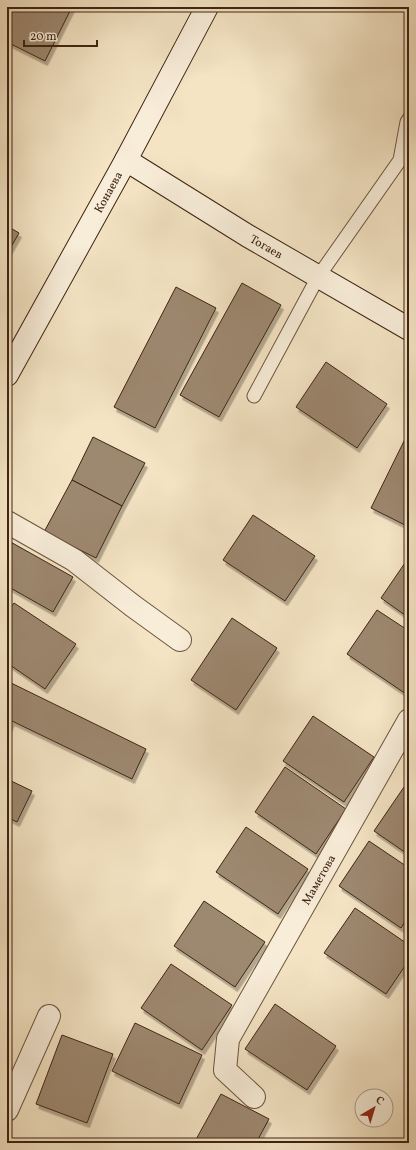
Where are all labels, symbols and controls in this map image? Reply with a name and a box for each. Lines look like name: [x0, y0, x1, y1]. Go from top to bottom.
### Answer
scale bar: [24, 22, 97, 48]
text: 20 m: [30, 29, 57, 45]
street label: Конаева: [91, 169, 127, 216]
street label: Тогаев: [246, 232, 285, 263]
street label: Маметова: [299, 852, 340, 908]
north arrow: [354, 1088, 394, 1128]
text: С: [372, 1093, 387, 1109]

